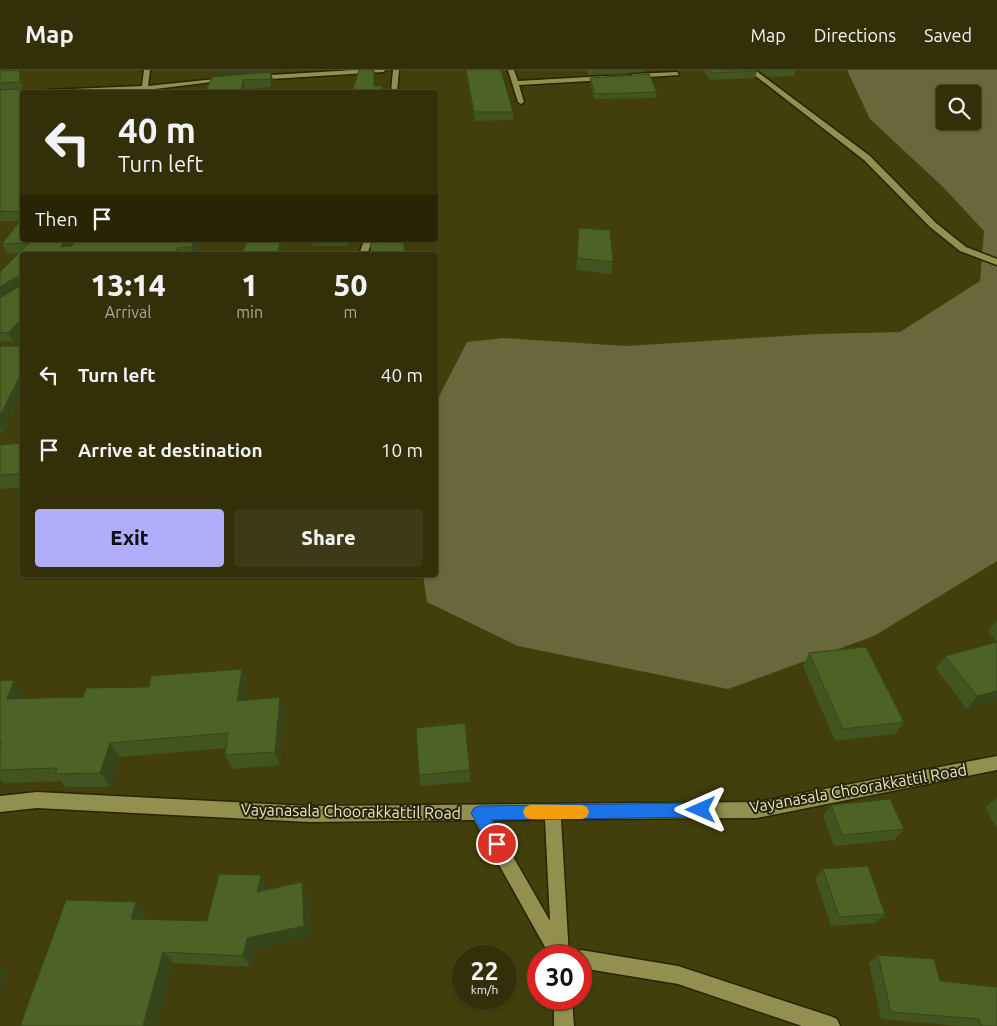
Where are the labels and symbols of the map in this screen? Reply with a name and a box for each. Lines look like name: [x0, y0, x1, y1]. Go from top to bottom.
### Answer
street label: Vayanasala Choorakkattil Road: [748, 760, 968, 816]
position arrow: [674, 783, 726, 835]
street label: Vayanasala Choorakkattil Road: [241, 800, 461, 822]
pin: [476, 823, 518, 865]
speed limit sign: 30: [527, 945, 592, 1010]

